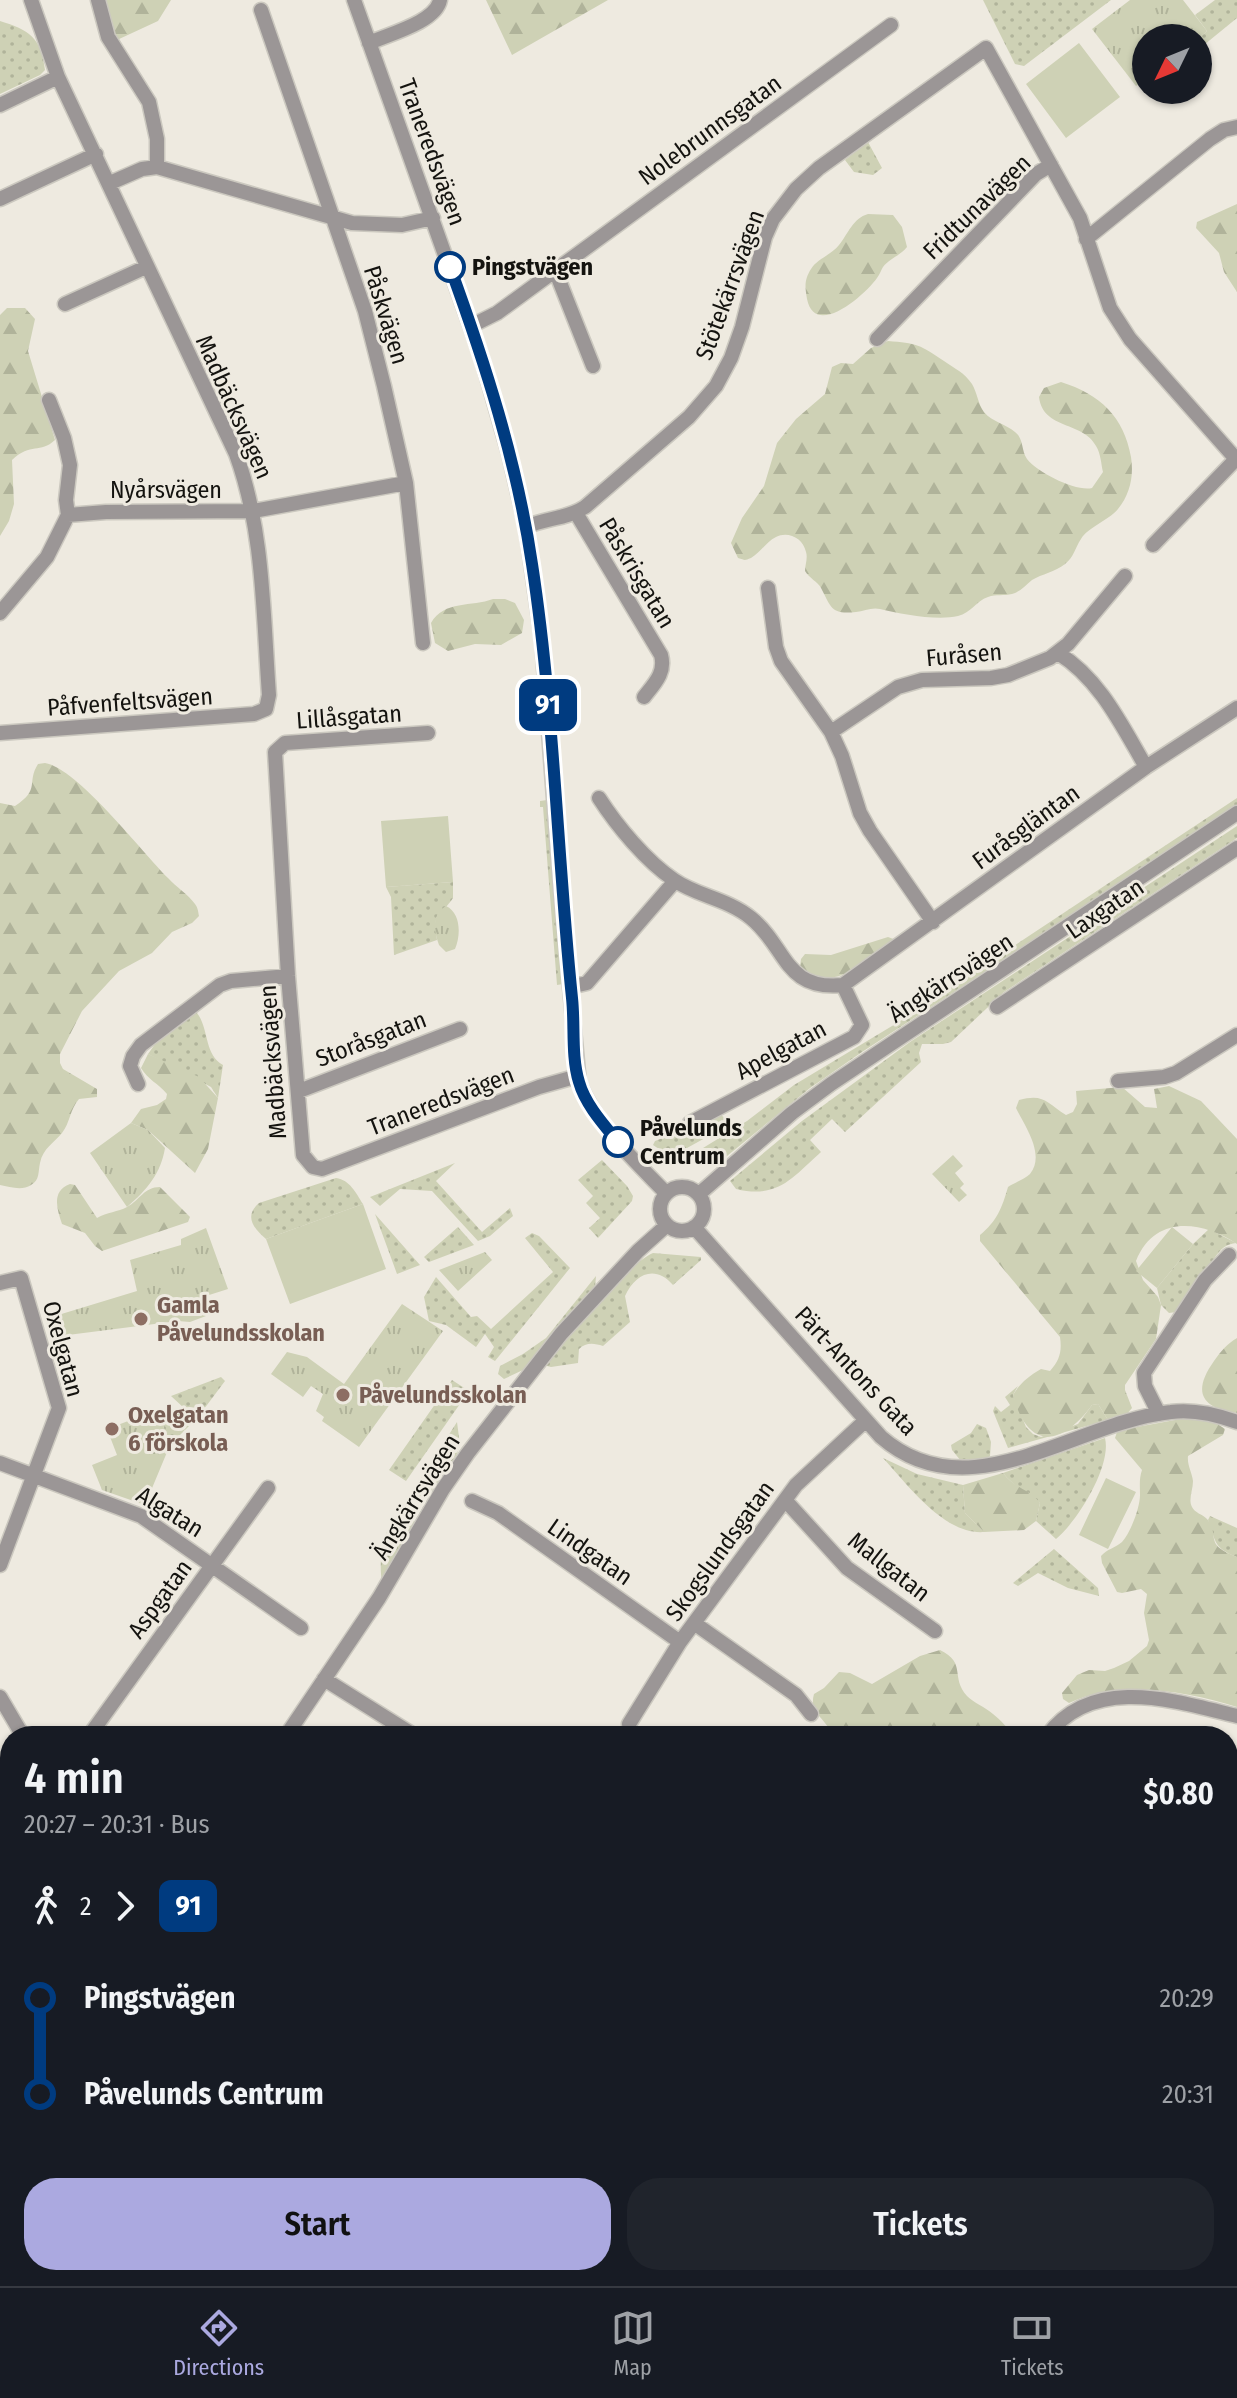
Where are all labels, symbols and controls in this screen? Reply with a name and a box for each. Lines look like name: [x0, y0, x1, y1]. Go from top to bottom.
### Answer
north arrow: [1132, 24, 1212, 104]
map controls: [1132, 24, 1212, 104]
street label: Nolebrunnsgatan: [633, 69, 787, 191]
street label: Traneredsvägen: [393, 75, 471, 229]
street label: Fridtunavägen: [917, 149, 1037, 265]
street label: Stötekärrsvägen: [690, 206, 770, 364]
marker: Pingstvägen: [435, 252, 465, 282]
place label: Pingstvägen: [472, 253, 593, 281]
street label: Påskvägen: [358, 262, 414, 368]
street label: Madbäcksvägen: [190, 331, 278, 483]
street label: Nyårsvägen: [110, 476, 222, 504]
street label: Påskrisgatan: [593, 513, 681, 633]
street label: Furåsen: [925, 638, 1003, 672]
line badge: 91: [512, 679, 584, 731]
street label: Påfvenfeltsvägen: [46, 682, 214, 722]
text: 91: [535, 688, 561, 721]
street label: Lillåsgatan: [295, 699, 403, 735]
street label: Furåsgläntan: [967, 779, 1085, 875]
street label: Laxgatan: [1061, 873, 1149, 945]
street label: Ängkärrsvägen: [884, 927, 1018, 1029]
street label: Madbäcksvägen: [254, 984, 292, 1140]
street label: Storåsgatan: [312, 1005, 430, 1073]
street label: Apelgatan: [731, 1015, 831, 1085]
street label: Traneredsvägen: [364, 1060, 518, 1142]
place label: Påvelunds Centrum: [640, 1114, 742, 1170]
marker: Påvelunds Centrum: [603, 1127, 633, 1157]
place label: Gamla Påvelundsskolan: [157, 1291, 325, 1347]
street label: Oxelgatan: [37, 1298, 89, 1400]
street label: Pärt-Antons Gata: [789, 1301, 923, 1441]
marker: Gamla Påvelundsskolan: [132, 1310, 150, 1328]
place label: Påvelundsskolan: [359, 1381, 527, 1409]
marker: Påvelundsskolan: [334, 1386, 352, 1404]
place label: Oxelgatan 6 förskola: [128, 1401, 229, 1457]
marker: Oxelgatan 6 förskola: [103, 1420, 121, 1438]
street label: Ängkärrsvägen: [366, 1429, 466, 1565]
street label: Skogslundsgatan: [660, 1476, 780, 1626]
street label: Algatan: [131, 1481, 209, 1543]
street label: Lindgatan: [542, 1513, 638, 1591]
street label: Mallgatan: [843, 1526, 935, 1608]
street label: Aspgatan: [122, 1554, 198, 1644]
text: 4 min: [24, 1752, 124, 1805]
text: $0.80: [1144, 1776, 1214, 1812]
text: 20:27 – 20:31 · Bus: [24, 1809, 210, 1840]
icon: walk: [24, 1884, 68, 1928]
icon: forward: [103, 1884, 147, 1928]
text: 91: [175, 1889, 201, 1922]
text: 2: [80, 1891, 91, 1922]
text: Pingstvägen: [84, 1980, 235, 2016]
text: 20:29: [1160, 1983, 1214, 2014]
text: Påvelunds Centrum: [84, 2076, 324, 2112]
text: 20:31: [1162, 2079, 1214, 2110]
button: Start: [24, 2178, 611, 2270]
button: Tickets: [627, 2178, 1214, 2270]
tab: Directions: [173, 2306, 264, 2381]
tab: Map: [611, 2306, 655, 2381]
tab: Tickets: [1001, 2306, 1064, 2381]

